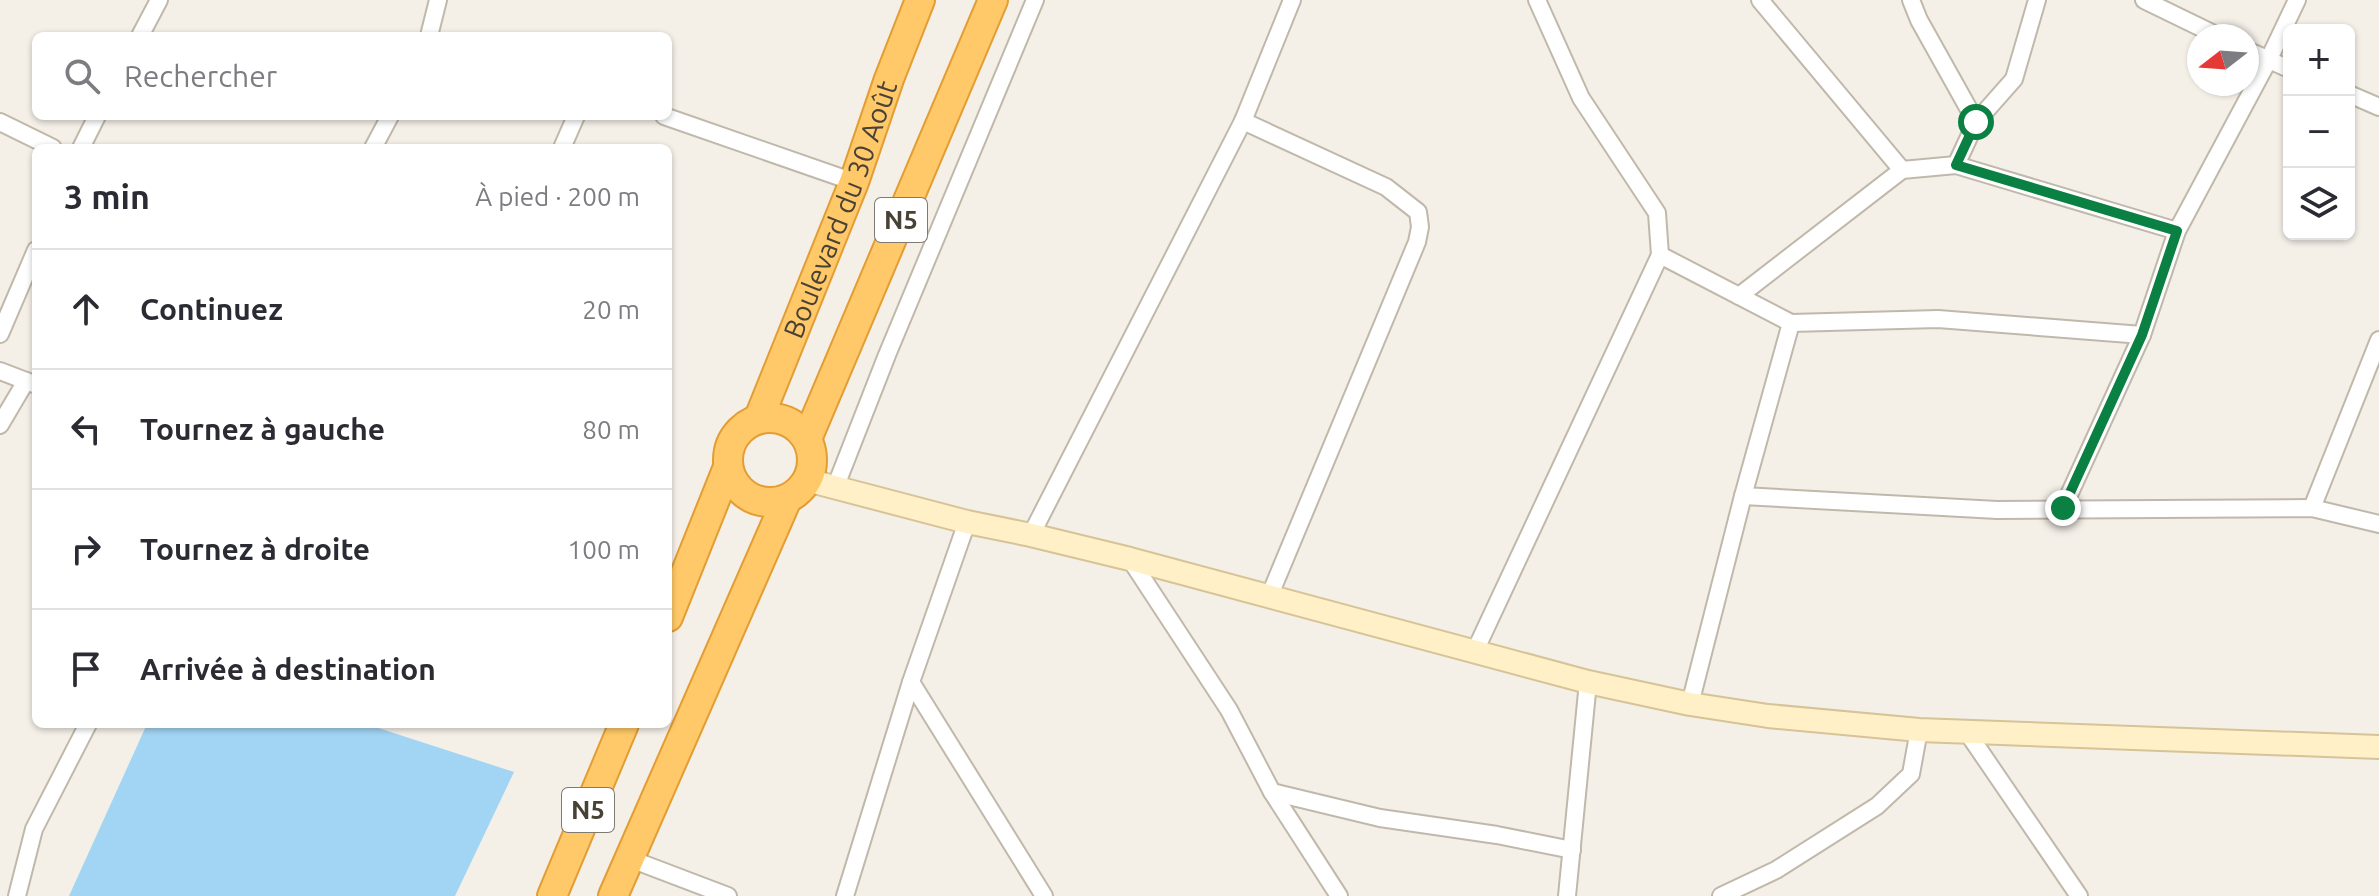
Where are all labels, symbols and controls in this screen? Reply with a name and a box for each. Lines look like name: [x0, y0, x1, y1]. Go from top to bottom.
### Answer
north arrow: [2187, 24, 2259, 96]
map controls: [2283, 24, 2355, 240]
button: +: [2283, 24, 2355, 96]
search box: [32, 32, 672, 120]
icon: search: [60, 54, 104, 98]
text: Rechercher: [124, 59, 277, 93]
street label: Boulevard du 30 Août: [777, 76, 902, 342]
button: −: [2283, 96, 2355, 168]
route start: [1958, 104, 1994, 140]
button: layers: [2283, 168, 2355, 240]
text: 3 min: [64, 177, 150, 215]
text: À pied · 200 m: [475, 182, 640, 211]
road number: N5: [875, 198, 927, 242]
icon: ahead: [64, 287, 108, 331]
text: Continuez: [140, 292, 283, 326]
text: 20 m: [582, 295, 640, 324]
icon: left: [64, 407, 108, 451]
text: Tournez à gauche: [140, 412, 385, 446]
text: 80 m: [582, 415, 640, 444]
route end: [2045, 490, 2081, 526]
icon: right: [64, 527, 108, 571]
text: Tournez à droite: [140, 532, 370, 566]
text: 100 m: [568, 535, 640, 564]
icon: arrive: [64, 647, 108, 691]
text: Arrivée à destination: [140, 652, 436, 686]
road number: N5: [562, 788, 614, 832]

